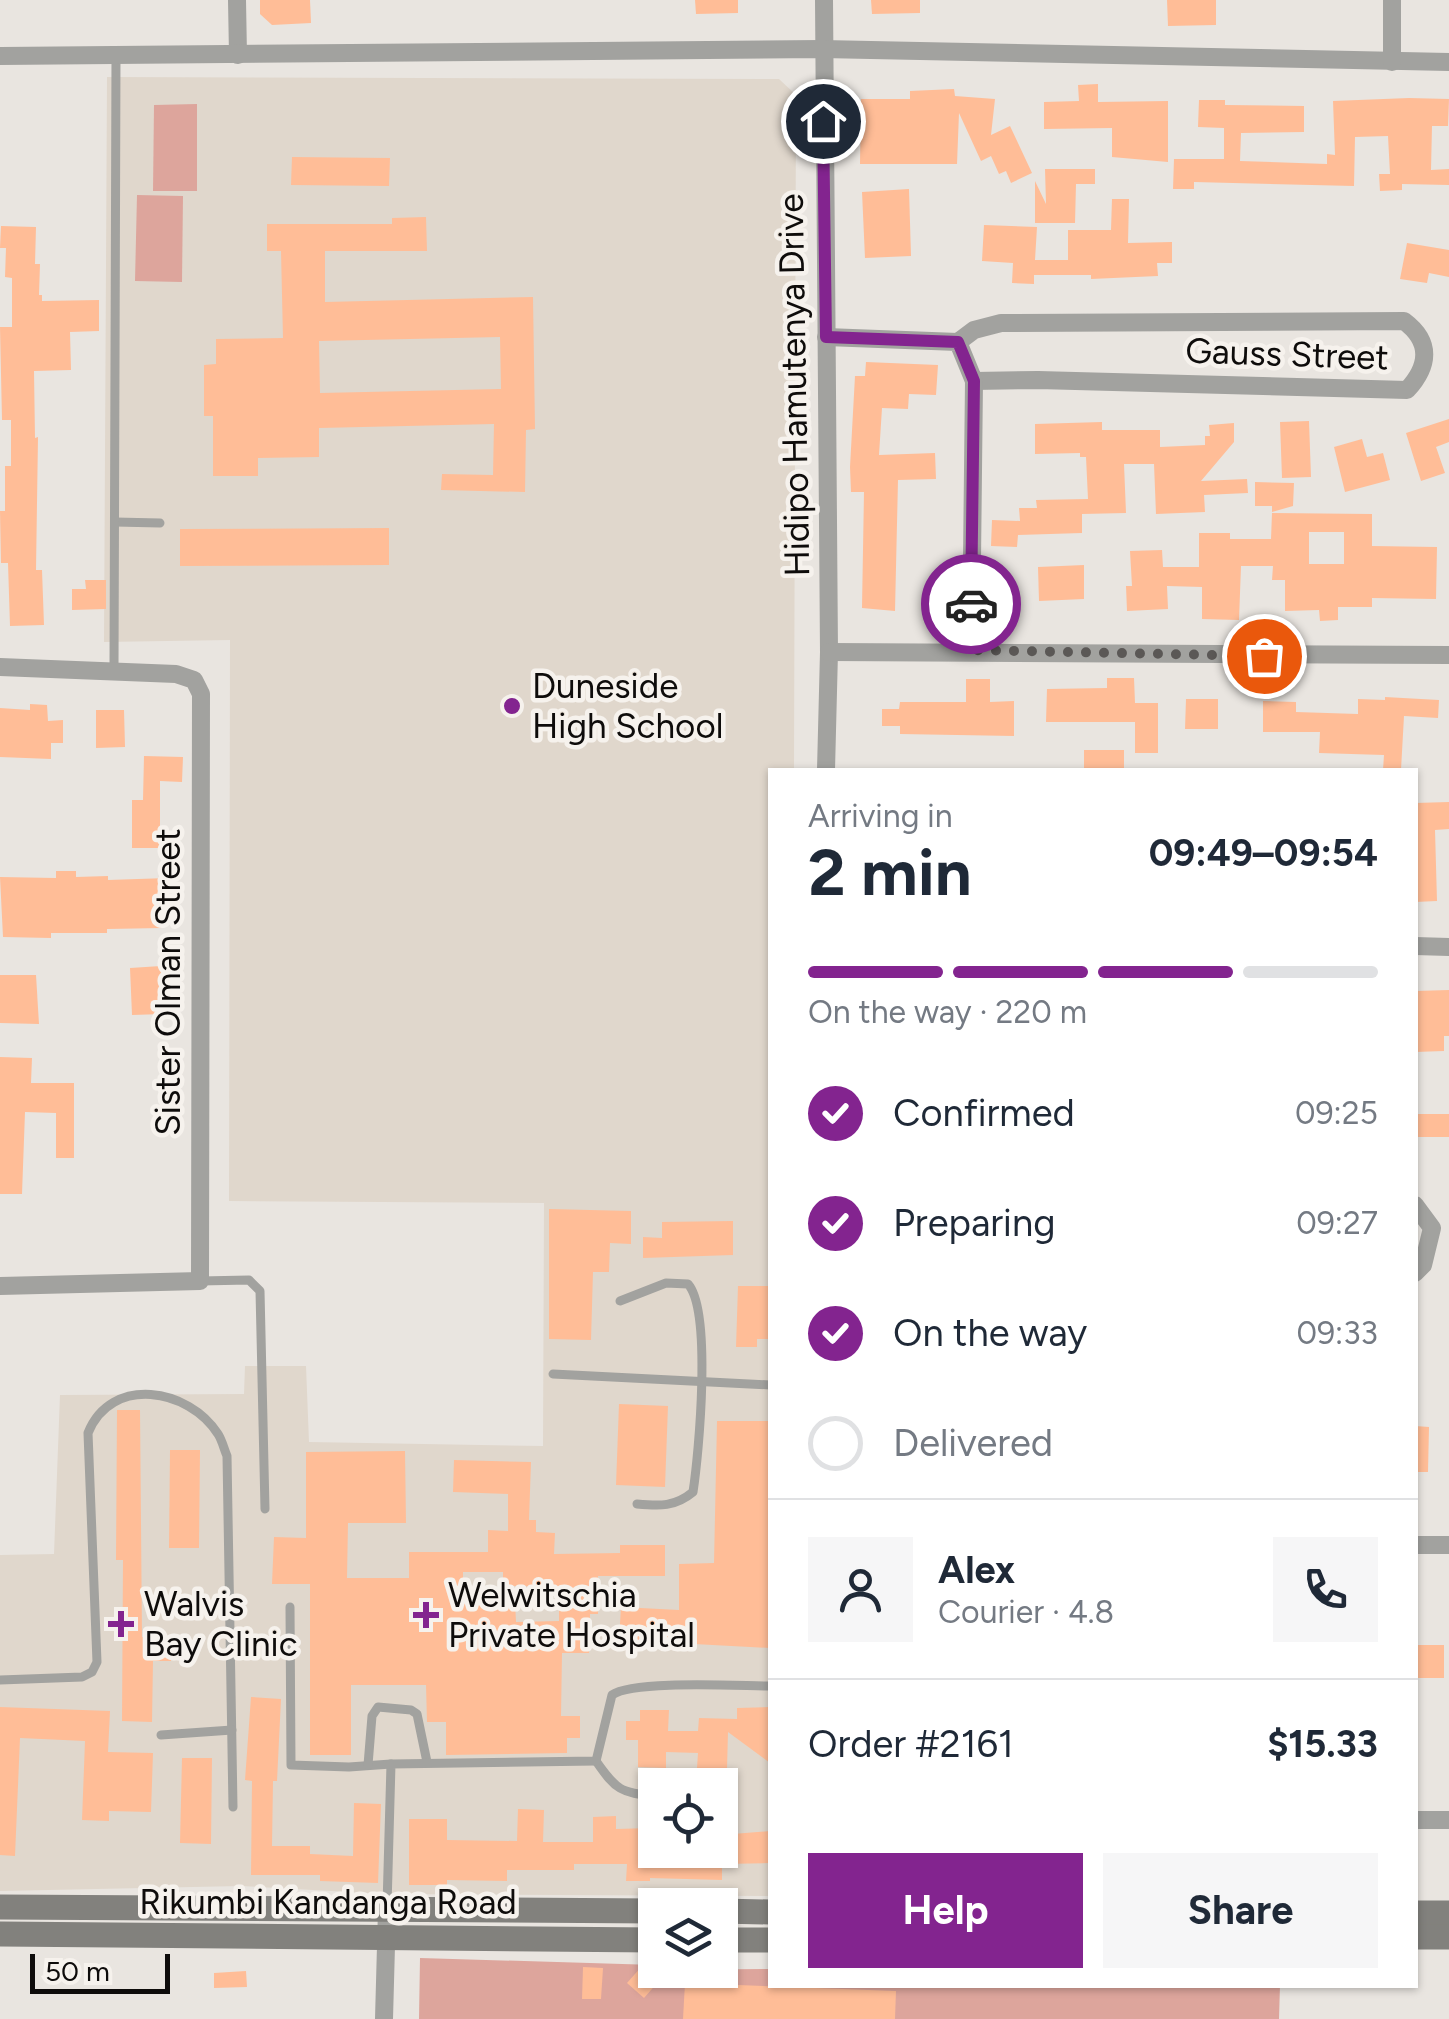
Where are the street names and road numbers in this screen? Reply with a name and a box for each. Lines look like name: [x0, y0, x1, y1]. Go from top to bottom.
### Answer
street label: Hidipo Hamutenya Drive: [770, 193, 818, 577]
street label: Gauss Street: [1185, 329, 1389, 379]
street label: Sister Olman Street: [147, 828, 189, 1136]
street label: Rikumbi Kandanga Road: [139, 1881, 517, 1923]

